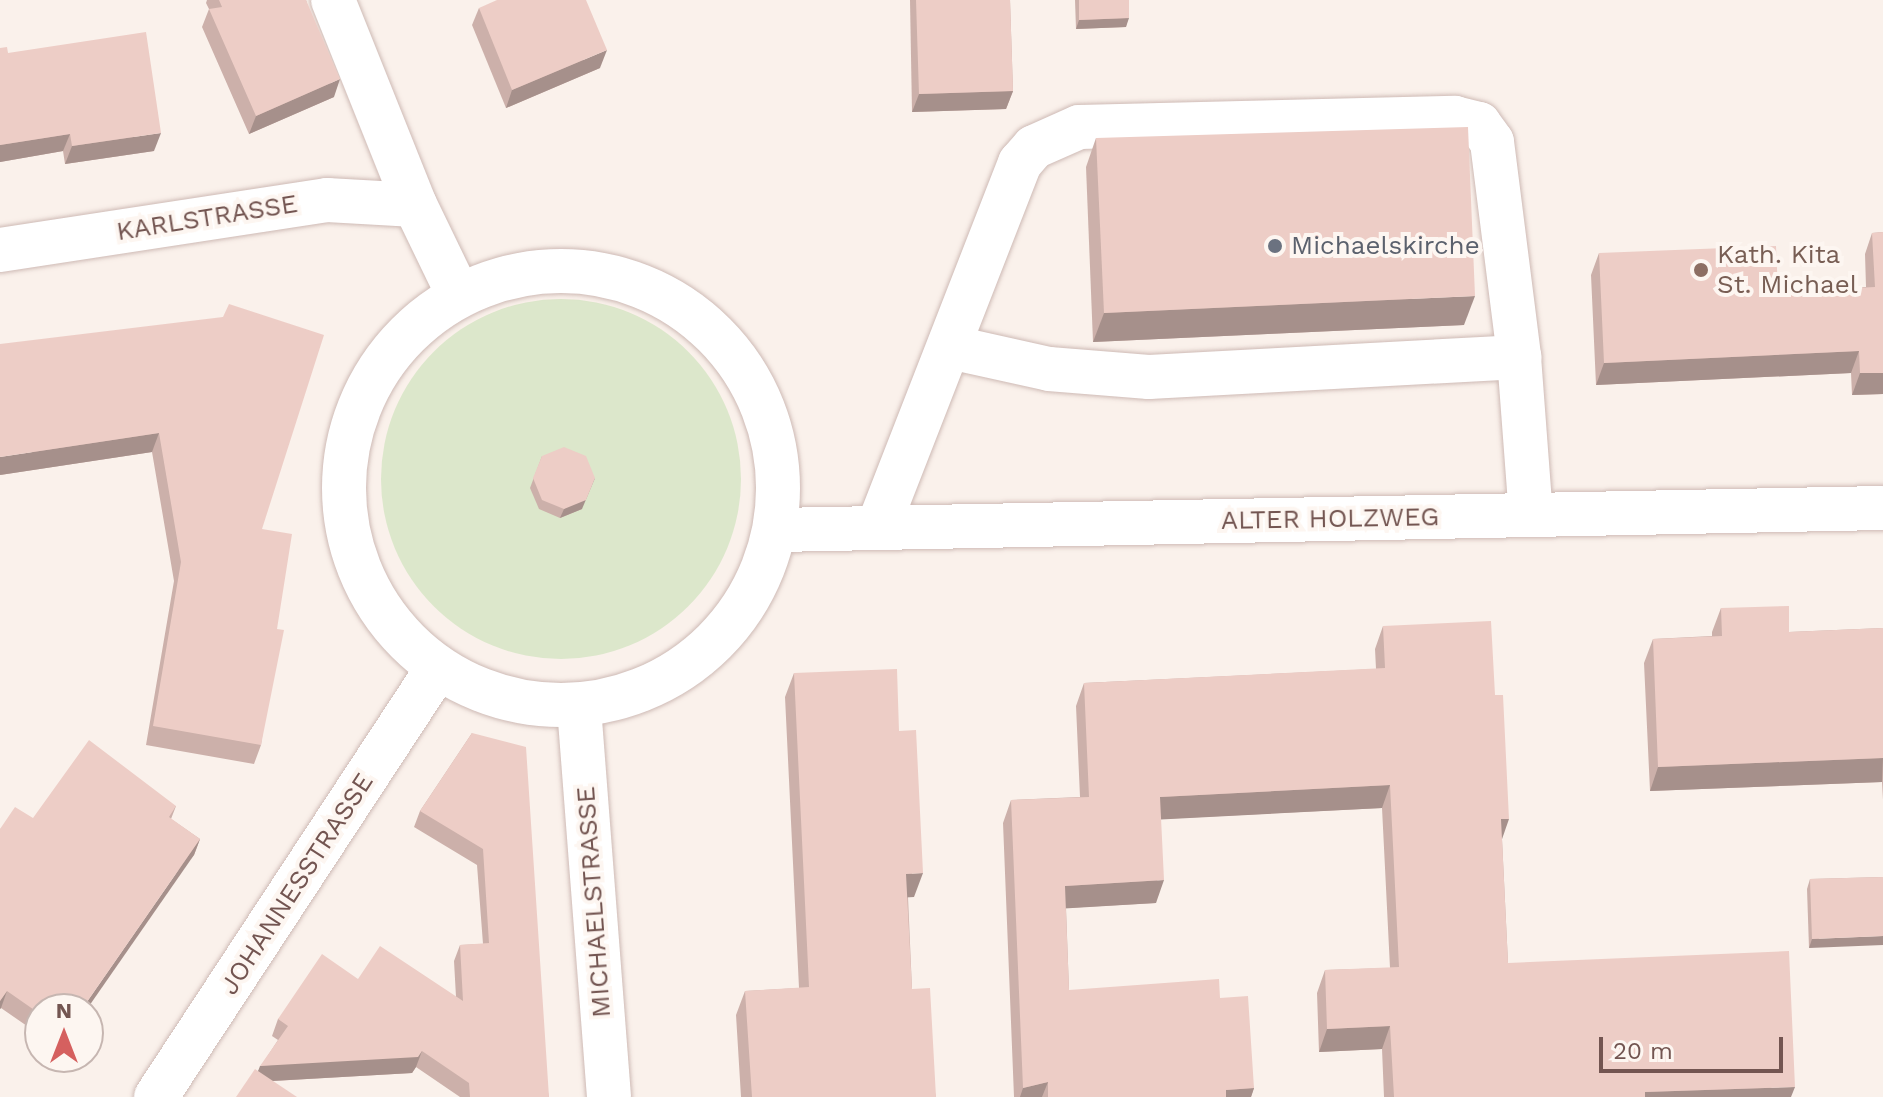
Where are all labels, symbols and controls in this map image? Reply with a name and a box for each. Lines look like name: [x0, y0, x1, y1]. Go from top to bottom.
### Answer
street label: KARLSTRASSE: [114, 188, 300, 248]
place label: Michaelskirche: [1291, 230, 1480, 262]
marker: Michaelskirche: [1266, 237, 1284, 255]
place label: Kath. Kita St. Michael: [1717, 239, 1858, 300]
marker: Kath. Kita St. Michael: [1692, 261, 1710, 279]
street label: ALTER HOLZWEG: [1221, 501, 1439, 537]
street label: JOHANNESSTRASSE: [214, 767, 380, 1001]
street label: MICHAELSTRASSE: [570, 785, 618, 1019]
north arrow: [24, 993, 104, 1073]
text: N: [56, 998, 72, 1023]
scale bar: [1603, 1021, 1787, 1071]
text: 20 m: [1613, 1037, 1673, 1065]

